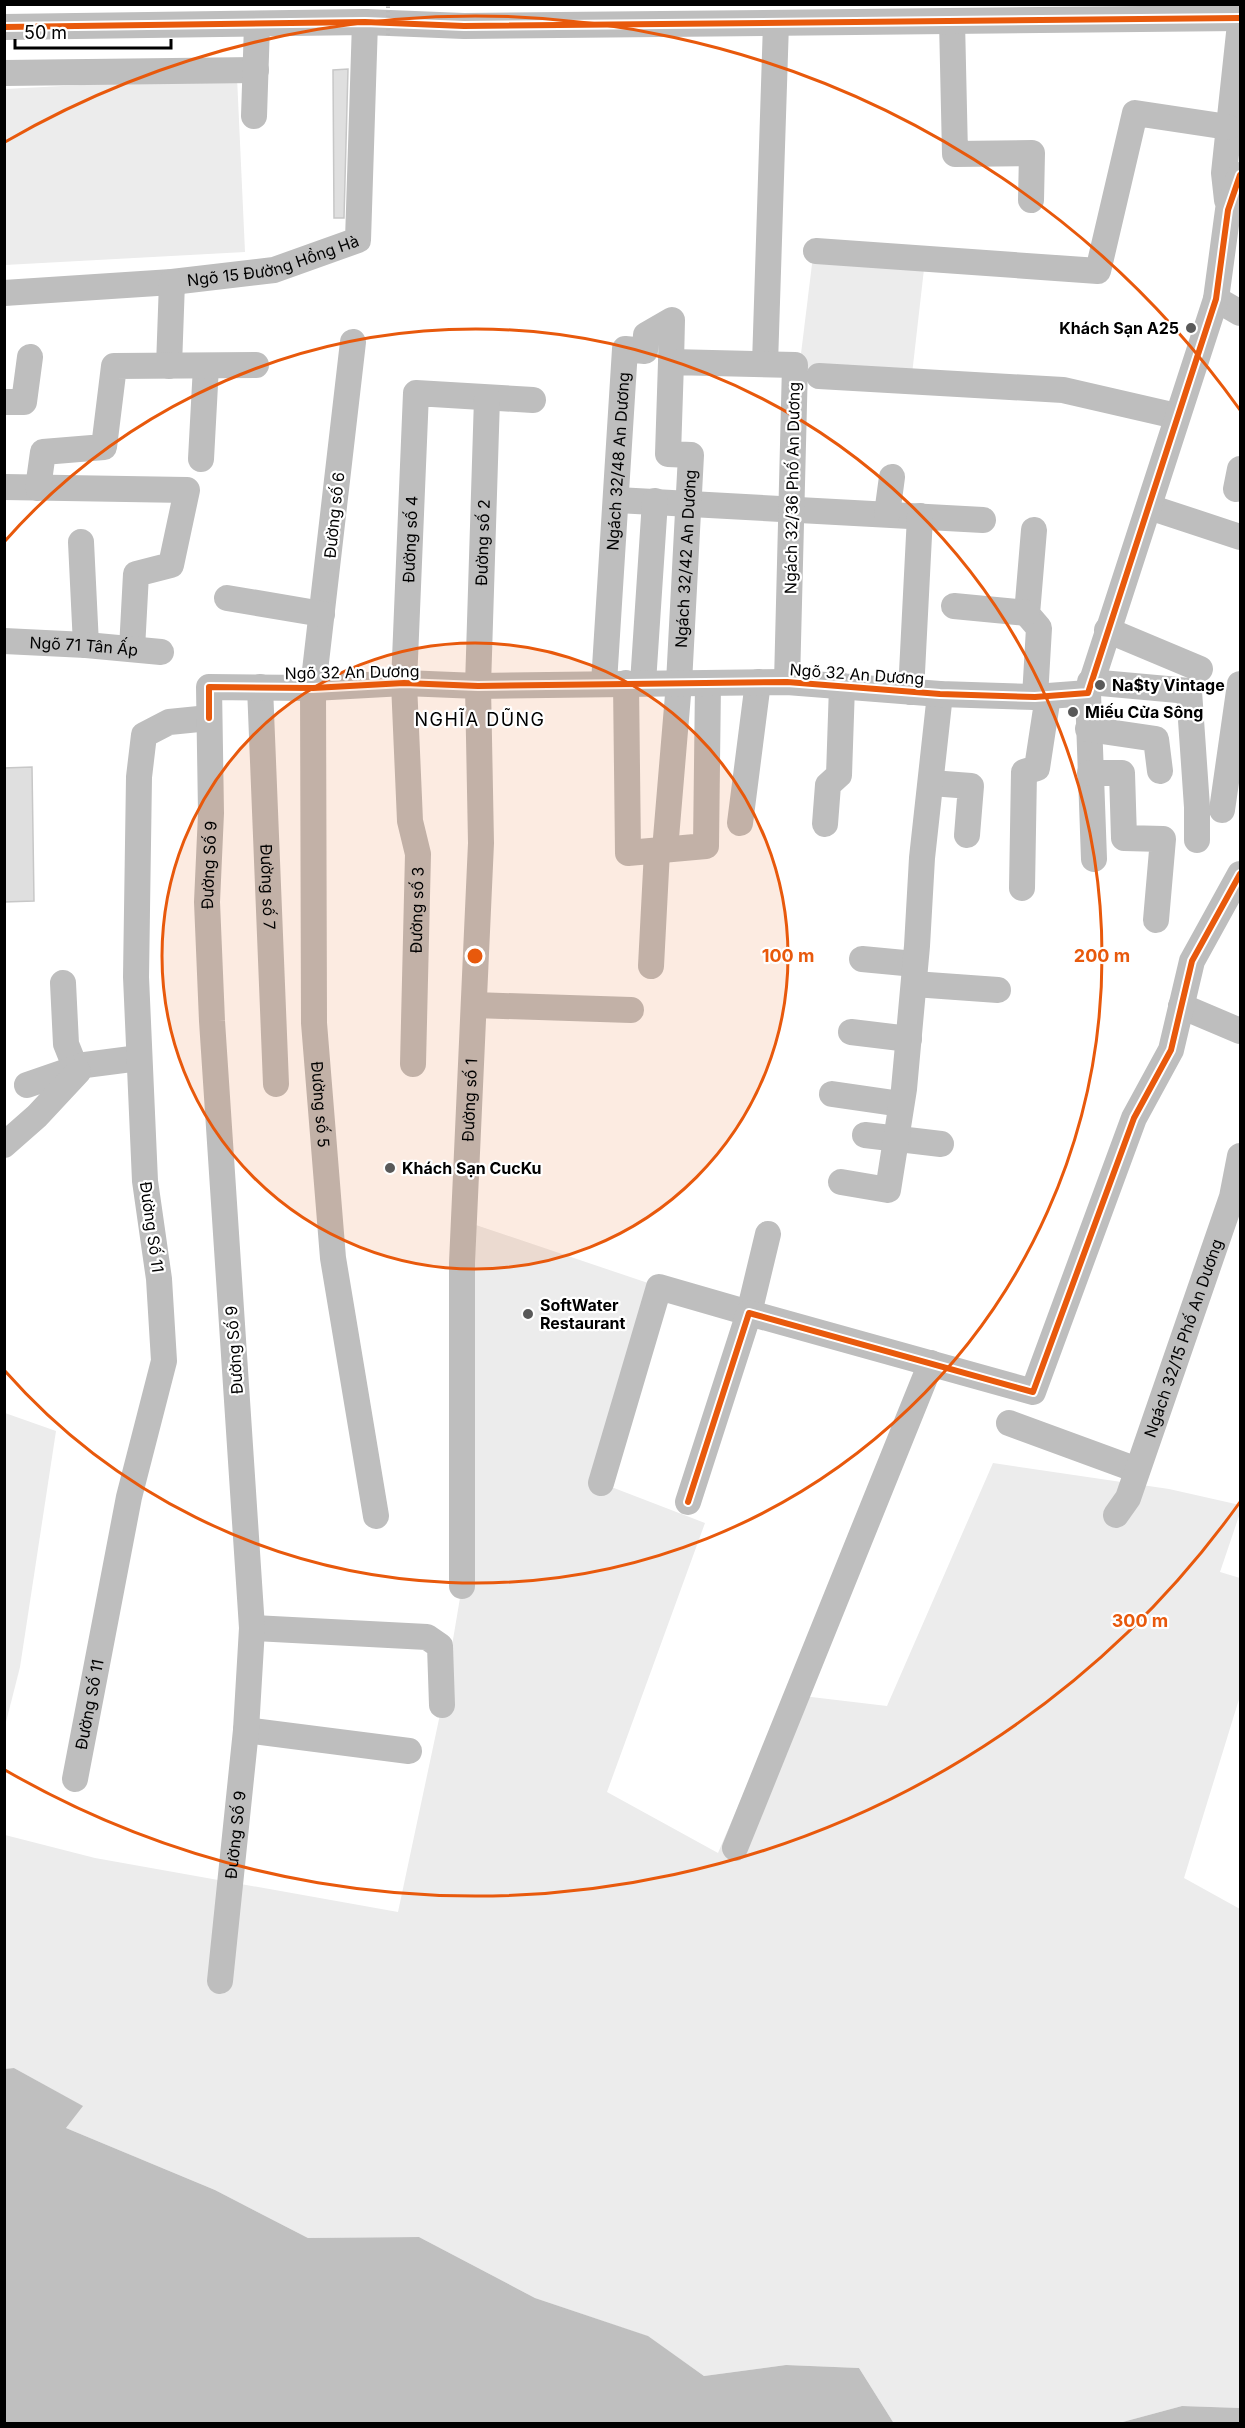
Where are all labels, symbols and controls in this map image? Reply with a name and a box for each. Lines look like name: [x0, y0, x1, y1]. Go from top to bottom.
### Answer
scale bar: [15, 12, 171, 50]
text: 50 m: [24, 22, 67, 43]
street label: Ngõ 15 Đường Hồng Hà: [186, 230, 362, 290]
place label: Khách Sạn A25: [1059, 318, 1179, 338]
marker: Khách Sạn A25: [1184, 321, 1198, 335]
street label: Ngách 32/48 An Dương: [602, 372, 634, 551]
street label: Ngách 32/36 Phố An Dương: [780, 382, 804, 594]
street label: Ngách 32/42 An Dương: [671, 469, 700, 649]
street label: Đường số 6: [320, 471, 348, 559]
street label: Đường số 4: [398, 495, 422, 583]
street label: Đường số 2: [471, 499, 494, 586]
street label: Ngõ 71 Tân Ấp: [29, 632, 139, 660]
street label: Ngõ 32 An Dương: [789, 659, 925, 689]
street label: Ngõ 32 An Dương: [284, 661, 420, 683]
place label: Na$ty Vintage: [1112, 675, 1225, 695]
marker: Na$ty Vintage: [1093, 678, 1107, 692]
place label: Miếu Cửa Sông: [1085, 702, 1203, 722]
marker: Miếu Cửa Sông: [1066, 705, 1080, 719]
district label: NGHĨA DŨNG: [414, 708, 546, 730]
street label: Đường Số 9: [197, 820, 221, 910]
street label: Đường số 7: [256, 844, 280, 930]
street label: Đường số 3: [406, 866, 428, 954]
text: 100 m: [762, 945, 814, 966]
text: 200 m: [1074, 945, 1130, 966]
centre of rings: [465, 946, 485, 966]
street label: Đường số 1: [457, 1058, 481, 1142]
street label: Đường số 5: [307, 1061, 334, 1148]
place label: Khách Sạn CucKu: [402, 1158, 542, 1178]
marker: Khách Sạn CucKu: [383, 1161, 397, 1175]
street label: Đường Số 11: [136, 1180, 168, 1274]
street label: Ngách 32/15 Phố An Dương: [1140, 1236, 1227, 1440]
place label: SoftWater Restaurant: [540, 1295, 626, 1333]
street label: Đường Số 9: [221, 1305, 247, 1395]
marker: SoftWater Restaurant: [521, 1307, 535, 1321]
text: 300 m: [1112, 1610, 1168, 1631]
street label: Đường Số 11: [71, 1657, 108, 1751]
street label: Đường Số 9: [221, 1790, 250, 1880]

